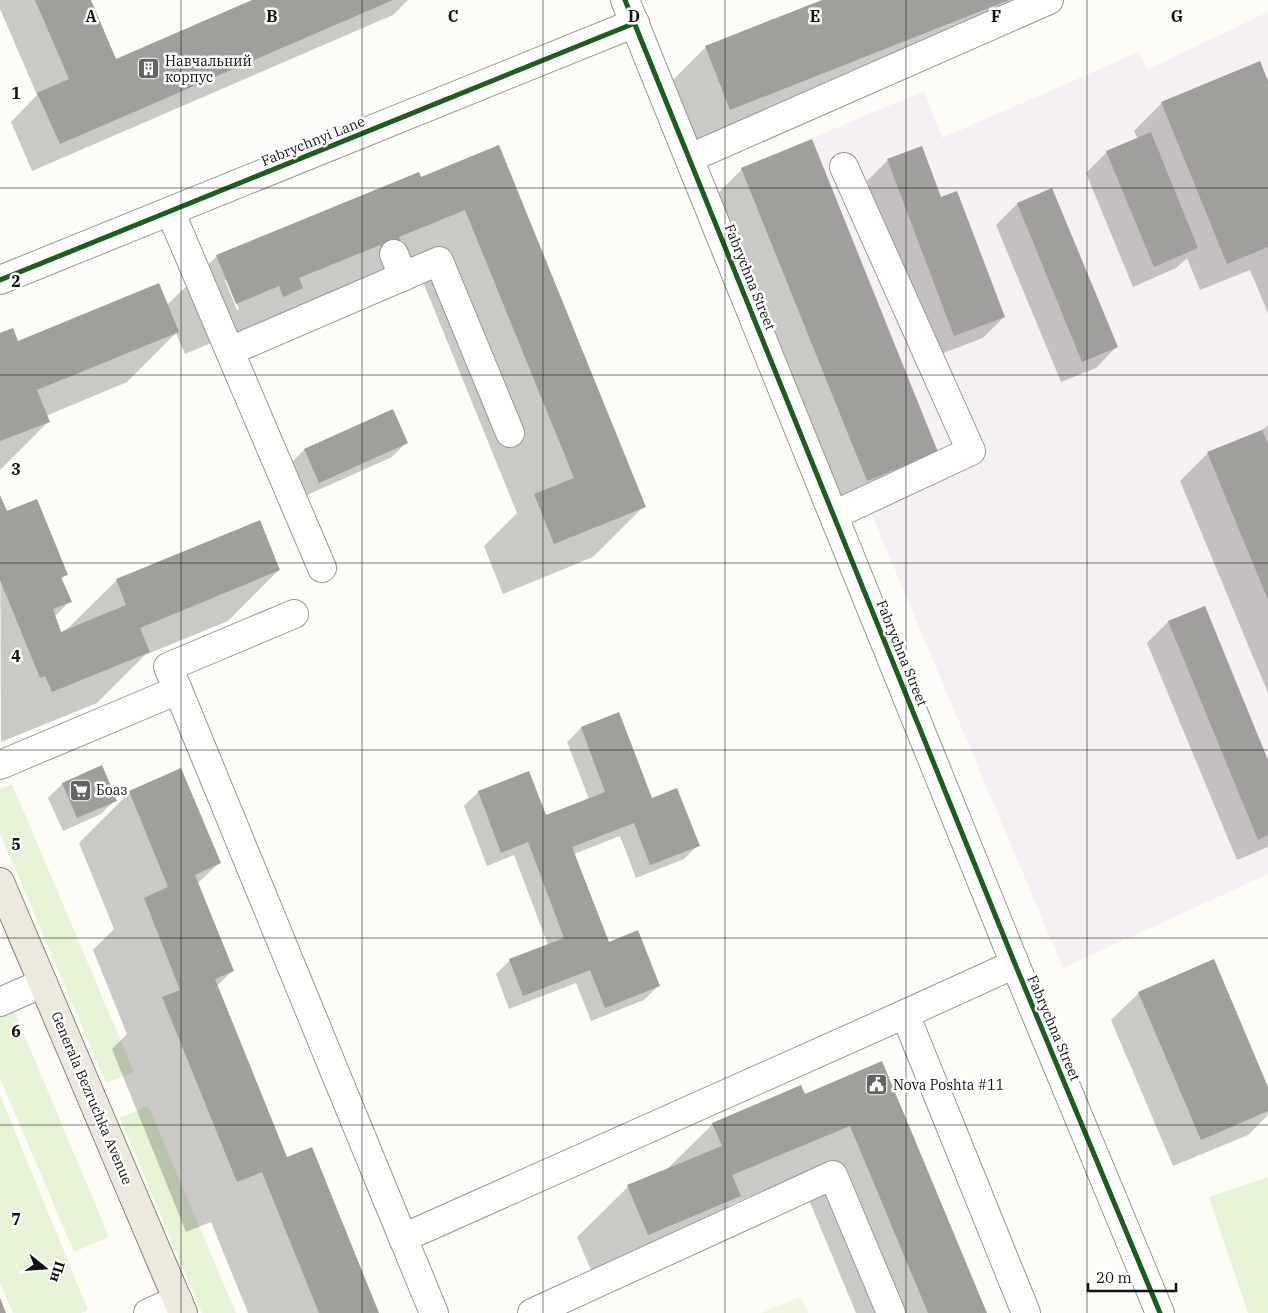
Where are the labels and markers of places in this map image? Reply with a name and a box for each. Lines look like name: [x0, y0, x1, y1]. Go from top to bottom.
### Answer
place label: Навчальний корпус: [165, 52, 252, 86]
building icon: Навчальний корпус: [137, 57, 161, 81]
supermarket icon: Боаз: [68, 778, 92, 802]
place label: Боаз: [96, 781, 127, 799]
public building icon: Nova Poshta #11: [865, 1073, 889, 1097]
place label: Nova Poshta #11: [893, 1076, 1004, 1094]

